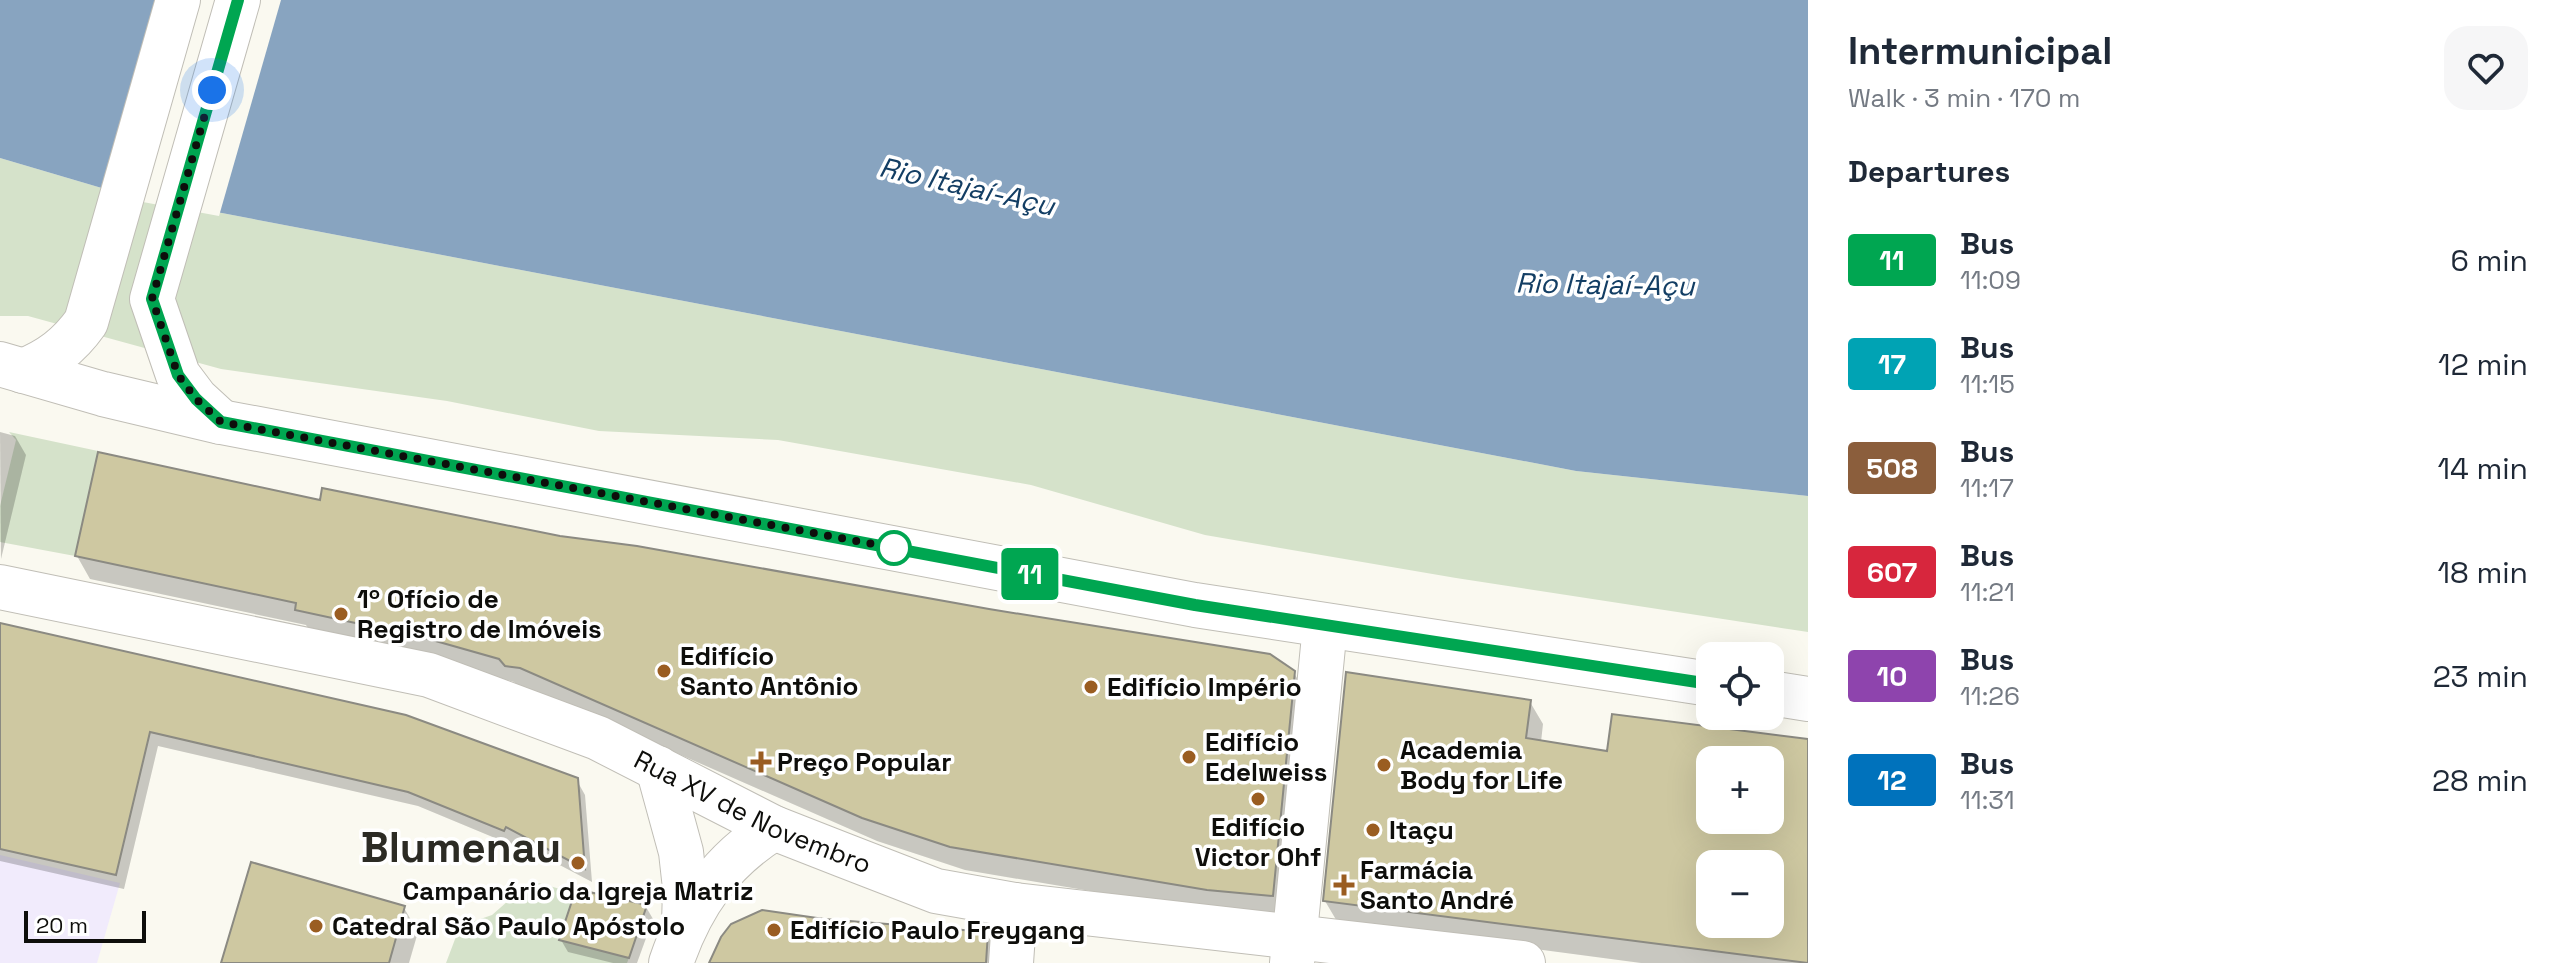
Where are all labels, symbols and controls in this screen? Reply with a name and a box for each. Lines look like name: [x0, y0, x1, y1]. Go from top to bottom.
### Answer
button: heart: [2444, 26, 2528, 110]
text: Intermunicipal: [1848, 27, 2112, 75]
your location: [192, 70, 232, 110]
text: Walk · 3 min · 170 m: [1848, 81, 2080, 115]
water label: Rio Itajaí-Açu: [876, 148, 1060, 224]
text: Departures: [1848, 152, 2010, 191]
text: Bus: [1960, 224, 2014, 263]
text: 6 min: [2450, 241, 2528, 280]
text: 11: [1879, 242, 1905, 278]
text: 11:09: [1960, 263, 2021, 297]
water label: Rio Itajaí-Açu: [1515, 264, 1696, 304]
text: Bus: [1960, 328, 2014, 367]
text: 12 min: [2438, 345, 2528, 384]
text: 17: [1878, 346, 1906, 382]
text: 11:15: [1960, 367, 2015, 401]
text: Bus: [1960, 432, 2014, 471]
text: 14 min: [2437, 449, 2528, 488]
text: 508: [1866, 450, 1918, 486]
text: 11:17: [1960, 471, 2014, 505]
unlabelled marker: [877, 531, 911, 565]
text: Bus: [1960, 536, 2014, 575]
line badge: 11: [994, 548, 1066, 600]
text: 18 min: [2438, 553, 2528, 592]
text: 607: [1867, 554, 1917, 590]
text: 11: [1017, 556, 1043, 592]
text: 11:21: [1960, 575, 2015, 609]
place label: 1º Ofício de Registro de Imóveis: [357, 582, 602, 646]
marker: 1º Ofício de Registro de Imóveis: [332, 605, 350, 623]
place label: Edifício Santo Antônio: [680, 639, 858, 703]
text: Bus: [1960, 640, 2014, 679]
map controls: [1696, 642, 1784, 938]
button: locate: [1696, 642, 1784, 730]
text: 23 min: [2433, 657, 2528, 696]
text: 10: [1877, 658, 1907, 694]
marker: Edifício Santo Antônio: [655, 662, 673, 680]
place label: Edifício Império: [1107, 670, 1302, 704]
marker: Edifício Império: [1082, 678, 1100, 696]
text: 11:26: [1960, 679, 2020, 713]
place label: Edifício Edelweiss: [1205, 725, 1327, 789]
place label: Academia Body for Life: [1400, 733, 1563, 797]
street label: Rua XV de Novembro: [628, 742, 876, 881]
text: Bus: [1960, 744, 2014, 783]
place label: Preço Popular: [777, 745, 951, 779]
button: +: [1696, 746, 1784, 834]
marker: Edifício Edelweiss: [1180, 748, 1198, 766]
marker: Preço Popular: [752, 753, 770, 771]
marker: Academia Body for Life: [1375, 756, 1393, 774]
text: 28 min: [2432, 761, 2528, 800]
text: 12: [1877, 762, 1907, 798]
text: 11:31: [1960, 783, 2015, 817]
marker: Edifício Victor Ohf: [1249, 790, 1267, 808]
place label: Edifício Victor Ohf: [1195, 810, 1321, 874]
place label: Itaçu: [1389, 813, 1454, 847]
district label: Blumenau: [361, 821, 561, 874]
marker: Itaçu: [1364, 821, 1382, 839]
button: −: [1696, 850, 1784, 938]
place label: Farmácia Santo André: [1360, 853, 1514, 917]
marker: Campanário da Igreja Matriz: [569, 854, 587, 872]
place label: Campanário da Igreja Matriz: [402, 874, 754, 908]
marker: Farmácia Santo André: [1335, 876, 1353, 894]
scale bar: [24, 907, 146, 943]
place label: Catedral São Paulo Apóstolo: [332, 909, 685, 943]
text: 20 m: [36, 911, 88, 939]
place label: Edifício Paulo Freygang: [790, 913, 1085, 947]
marker: Catedral São Paulo Apóstolo: [307, 917, 325, 935]
marker: Edifício Paulo Freygang: [765, 921, 783, 939]

